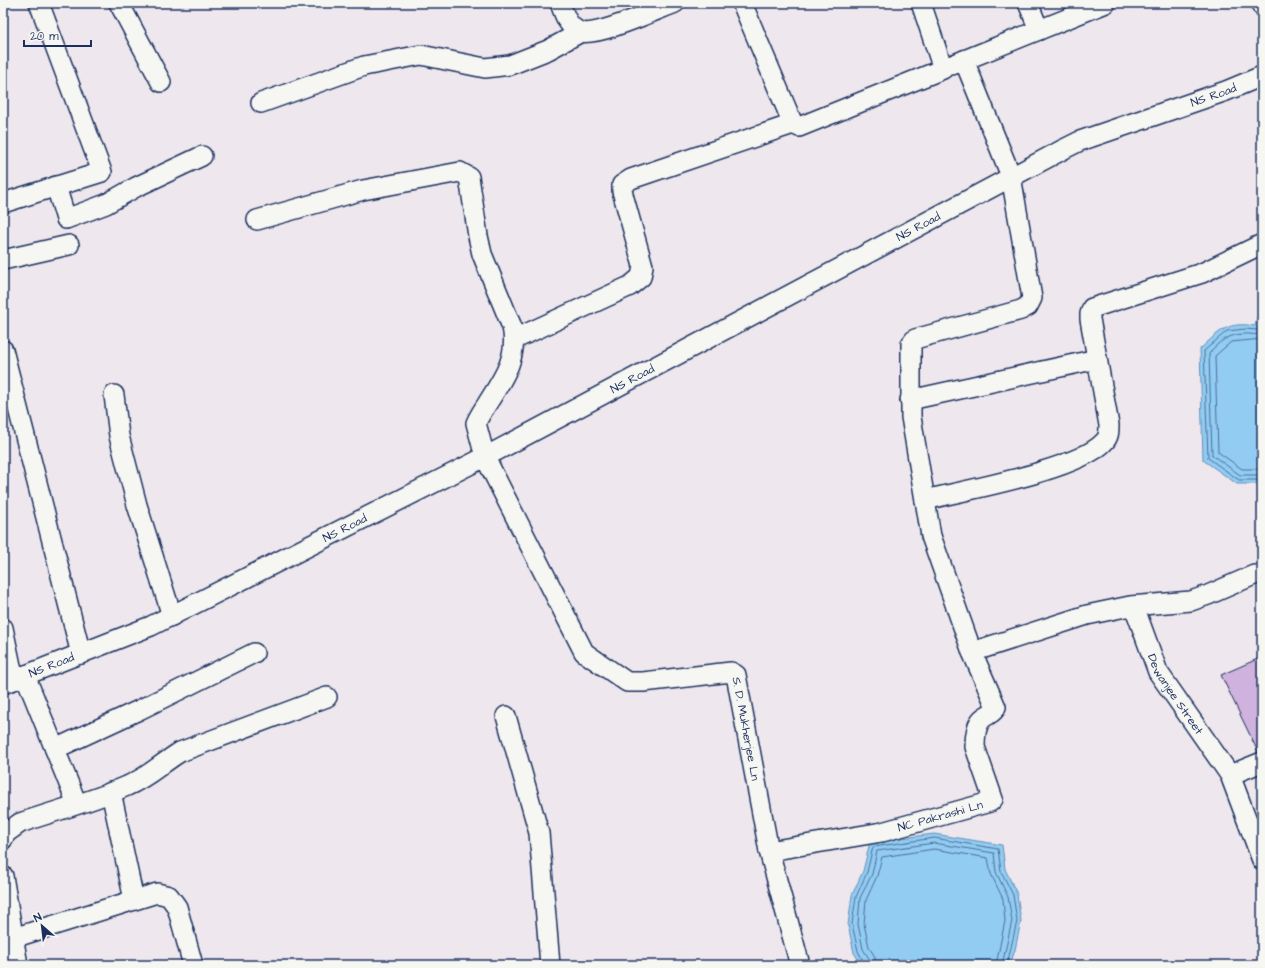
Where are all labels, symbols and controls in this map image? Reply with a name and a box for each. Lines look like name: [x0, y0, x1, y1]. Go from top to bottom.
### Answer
scale bar: [24, 22, 91, 48]
text: 20 m: [30, 28, 59, 45]
street label: NS Road: [1188, 79, 1239, 111]
street label: NS Road: [893, 208, 943, 245]
street label: NS Road: [607, 360, 657, 397]
street label: NS Road: [320, 510, 370, 546]
street label: NS Road: [26, 648, 77, 682]
street label: Dewanjee Street: [1144, 651, 1208, 738]
street label: S. D. Mukherjee Ln: [728, 675, 764, 782]
street label: NC Pakrashi Ln: [896, 796, 985, 836]
north arrow: [22, 906, 62, 946]
text: N: [31, 909, 44, 926]

